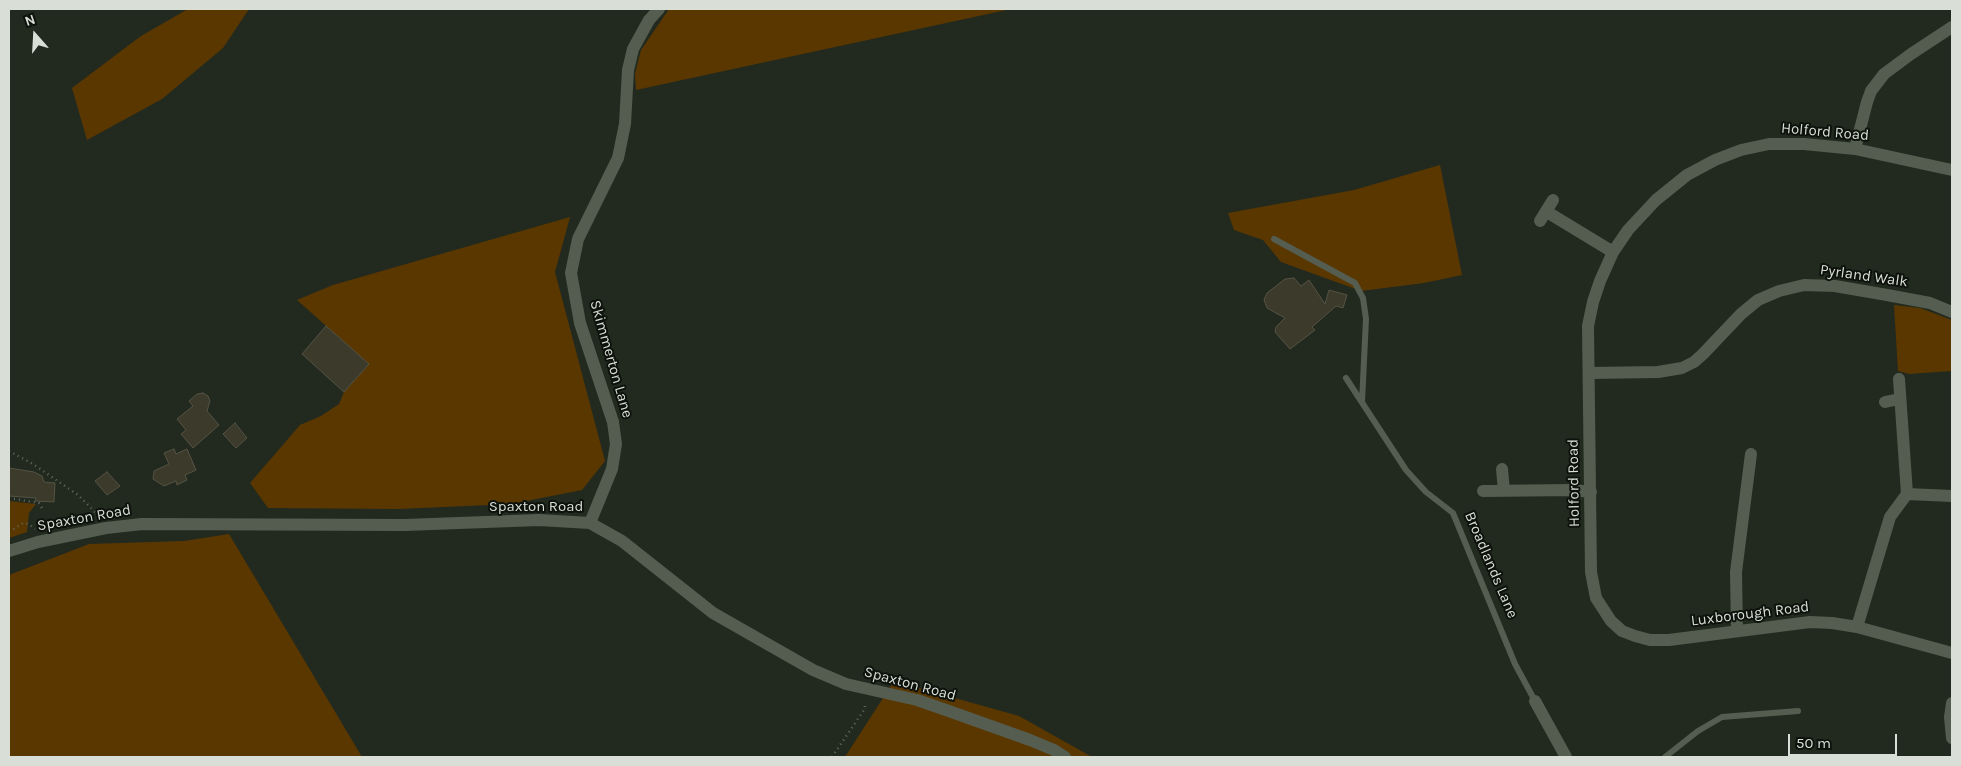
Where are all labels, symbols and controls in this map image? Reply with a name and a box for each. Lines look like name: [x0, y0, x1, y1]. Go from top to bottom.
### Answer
north arrow: [10, 10, 60, 60]
text: N: [22, 11, 37, 30]
street label: Holford Road: [1780, 119, 1870, 145]
street label: Pyrland Walk: [1819, 261, 1909, 291]
street label: Skimmerton Lane: [586, 298, 636, 420]
street label: Holford Road: [1564, 439, 1584, 527]
street label: Spaxton Road: [489, 498, 583, 516]
street label: Spaxton Road: [36, 501, 132, 535]
street label: Broadlands Lane: [1460, 509, 1522, 621]
street label: Luxborough Road: [1690, 598, 1810, 630]
street label: Spaxton Road: [862, 663, 958, 705]
scale bar: [1791, 724, 1900, 756]
text: 50 m: [1796, 734, 1831, 752]

